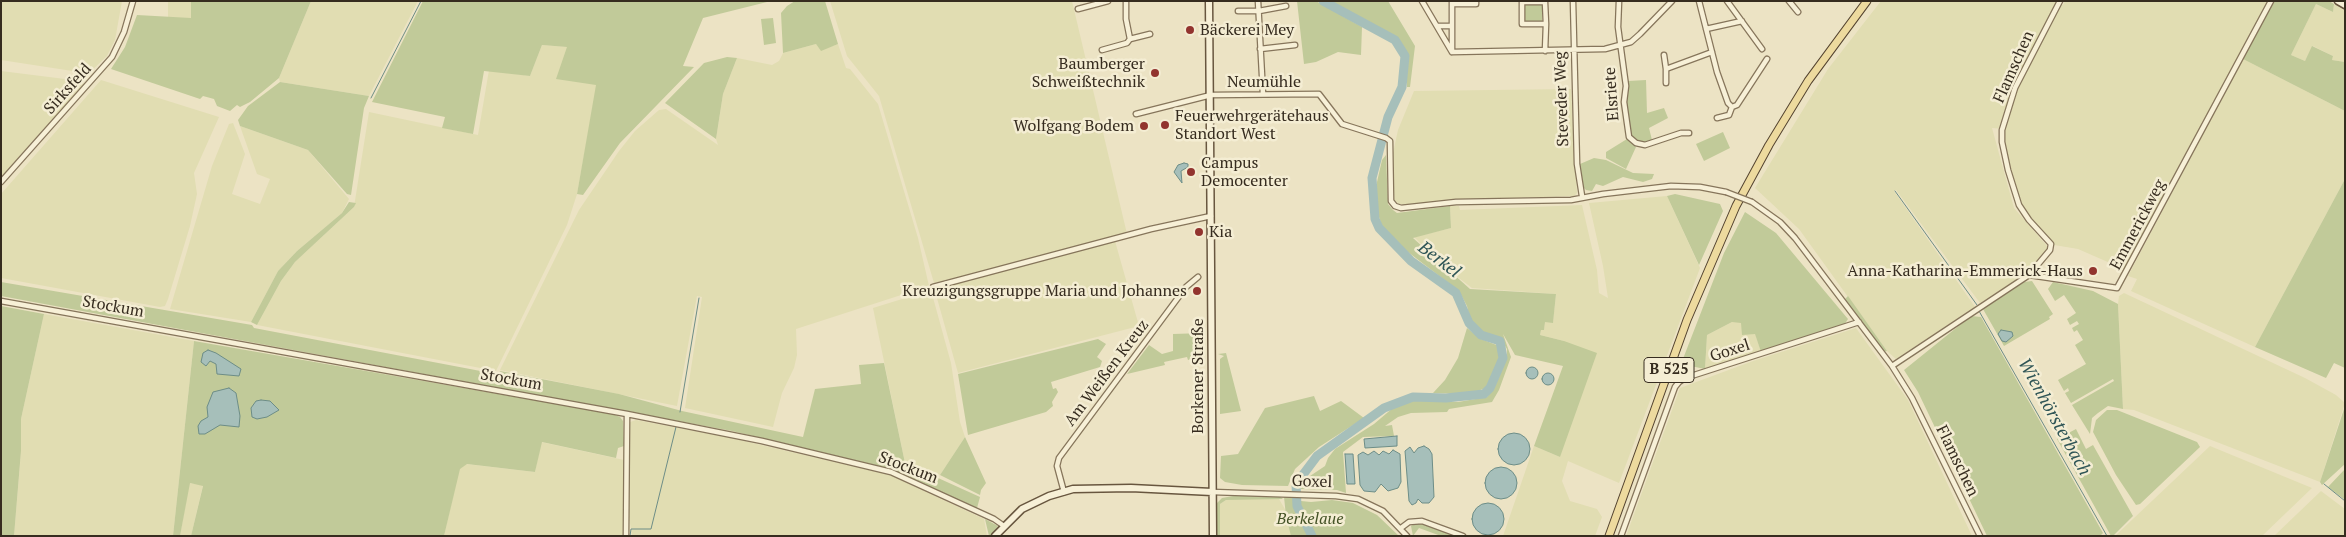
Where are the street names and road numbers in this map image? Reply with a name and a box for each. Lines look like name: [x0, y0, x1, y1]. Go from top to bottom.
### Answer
street label: Flamschen: [1990, 28, 2038, 106]
street label: Steveder Weg: [1551, 51, 1573, 147]
street label: Sirksfeld: [40, 60, 96, 118]
street label: Elsriete: [1601, 66, 1623, 122]
street label: Neumühle: [1227, 72, 1301, 92]
street label: Emmerickweg: [2106, 177, 2170, 273]
street label: Stockum: [81, 292, 145, 322]
street label: Am Weißen Kreuz: [1061, 316, 1153, 430]
street label: Borkener Straße: [1188, 318, 1208, 434]
street label: Goxel: [1708, 336, 1752, 366]
road number: B 525: [1644, 358, 1694, 382]
street label: Stockum: [479, 365, 543, 395]
street label: Flamschen: [1932, 422, 1982, 500]
street label: Stockum: [876, 448, 940, 488]
street label: Goxel: [1291, 472, 1333, 492]

